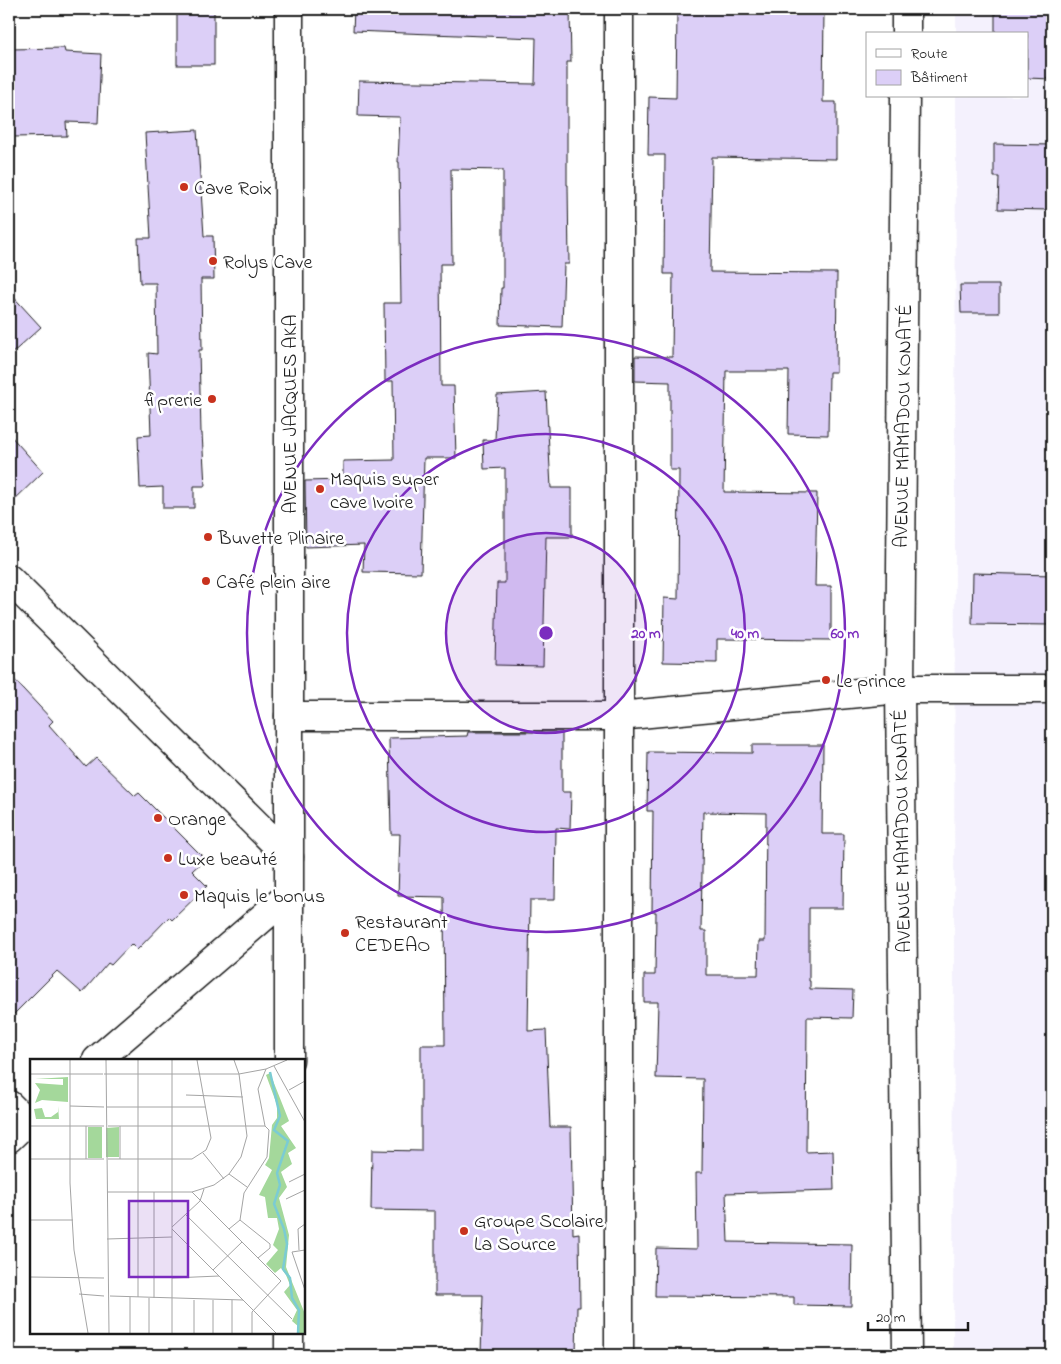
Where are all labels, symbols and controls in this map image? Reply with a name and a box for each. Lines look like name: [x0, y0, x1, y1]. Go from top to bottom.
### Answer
legend: [866, 32, 1028, 98]
text: Route: [911, 43, 948, 65]
text: Bâtiment: [910, 67, 968, 89]
place label: Cave Roix: [194, 175, 272, 204]
marker: Cave Roix: [178, 181, 190, 193]
place label: Rolys Cave: [223, 249, 313, 278]
marker: Rolys Cave: [207, 255, 219, 267]
street label: AVENUE MAMADOU KONATÉ: [888, 304, 921, 548]
street label: AVENUE JACQUES AKA: [277, 314, 306, 514]
place label: fiprerie: [144, 387, 202, 416]
marker: fiprerie: [206, 393, 218, 405]
place label: Maquis super cave Ivoire: [330, 466, 440, 518]
marker: Maquis super cave Ivoire: [314, 483, 326, 495]
place label: Buvette Plinaire: [217, 525, 344, 554]
marker: Buvette Plinaire: [202, 531, 214, 543]
place label: Café plein aire: [216, 569, 330, 598]
marker: Café plein aire: [200, 575, 212, 587]
text: 20 m: [630, 623, 661, 645]
text: 40 m: [730, 623, 759, 645]
text: 60 m: [830, 623, 860, 645]
centre of rings: [537, 624, 555, 642]
place label: Le prince: [836, 668, 906, 697]
marker: Le prince: [820, 674, 832, 686]
street label: AVENUE MAMADOU KONATÉ: [887, 709, 920, 953]
place label: Orange: [168, 806, 226, 836]
marker: Orange: [152, 812, 164, 824]
place label: Luxe beauté: [178, 846, 277, 875]
marker: Luxe beauté: [162, 852, 174, 864]
place label: Maquis le bonus: [194, 883, 325, 912]
marker: Maquis le bonus: [178, 889, 190, 901]
place label: Restaurant CEDEAO: [355, 909, 448, 961]
marker: Restaurant CEDEAO: [339, 927, 351, 939]
inset map: [30, 1059, 305, 1334]
place label: Groupe Scolaire La Source: [474, 1208, 604, 1260]
marker: Groupe Scolaire La Source: [458, 1225, 470, 1237]
scale bar: [868, 1299, 968, 1331]
text: 20 m: [876, 1307, 906, 1329]

